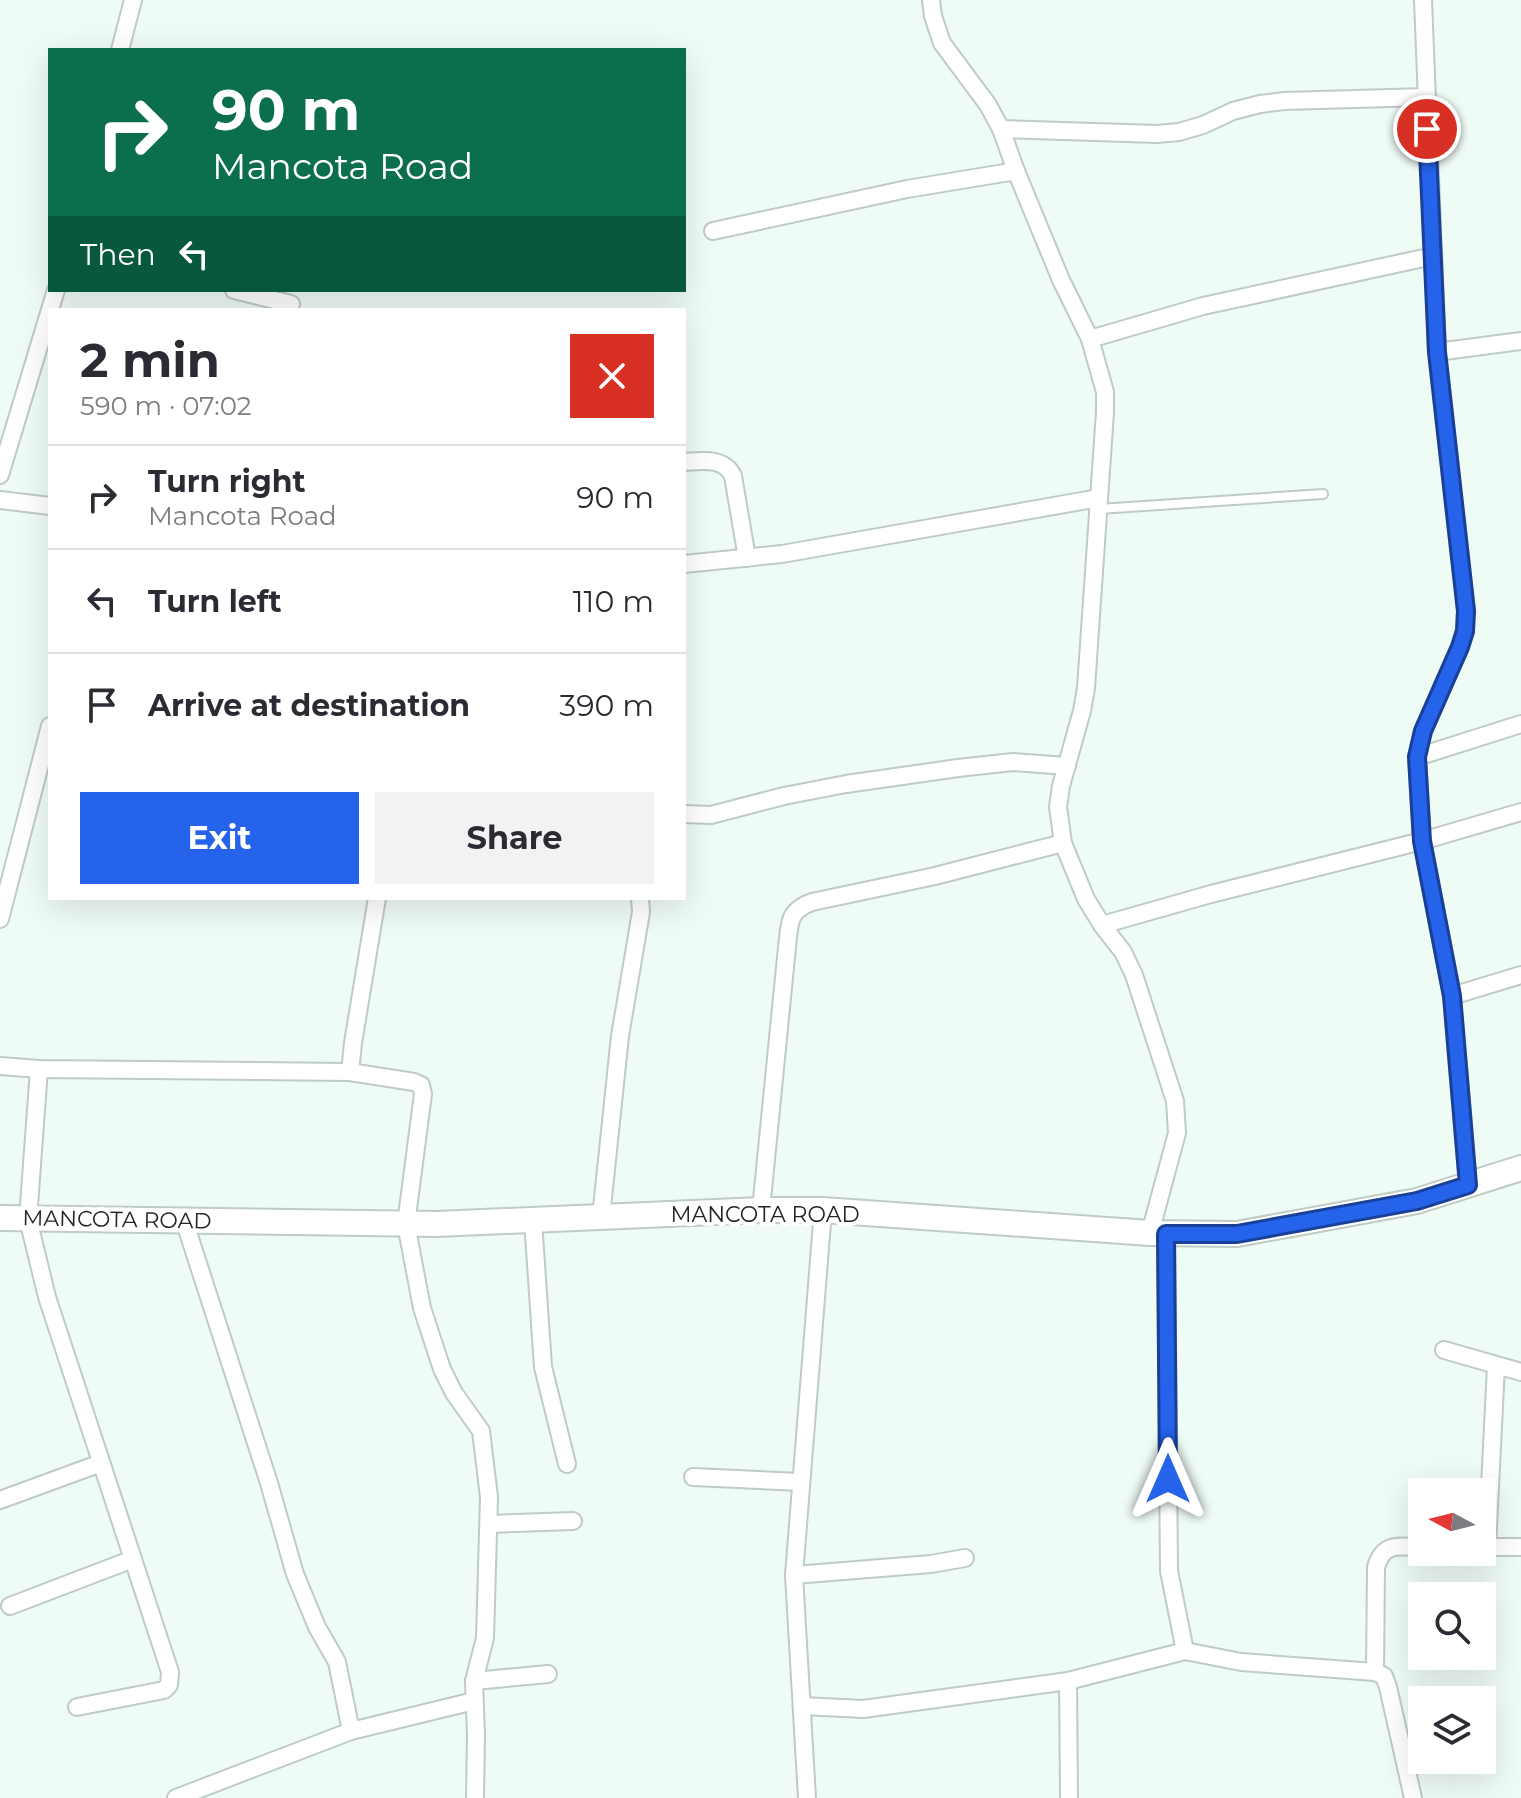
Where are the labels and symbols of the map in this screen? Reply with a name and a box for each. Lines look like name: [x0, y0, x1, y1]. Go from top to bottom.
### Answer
pin: [1393, 95, 1461, 163]
street label: MANCOTA ROAD: [670, 1201, 860, 1228]
street label: MANCOTA ROAD: [22, 1204, 212, 1235]
position arrow: [1126, 1437, 1210, 1521]
north arrow: [1408, 1478, 1496, 1566]

